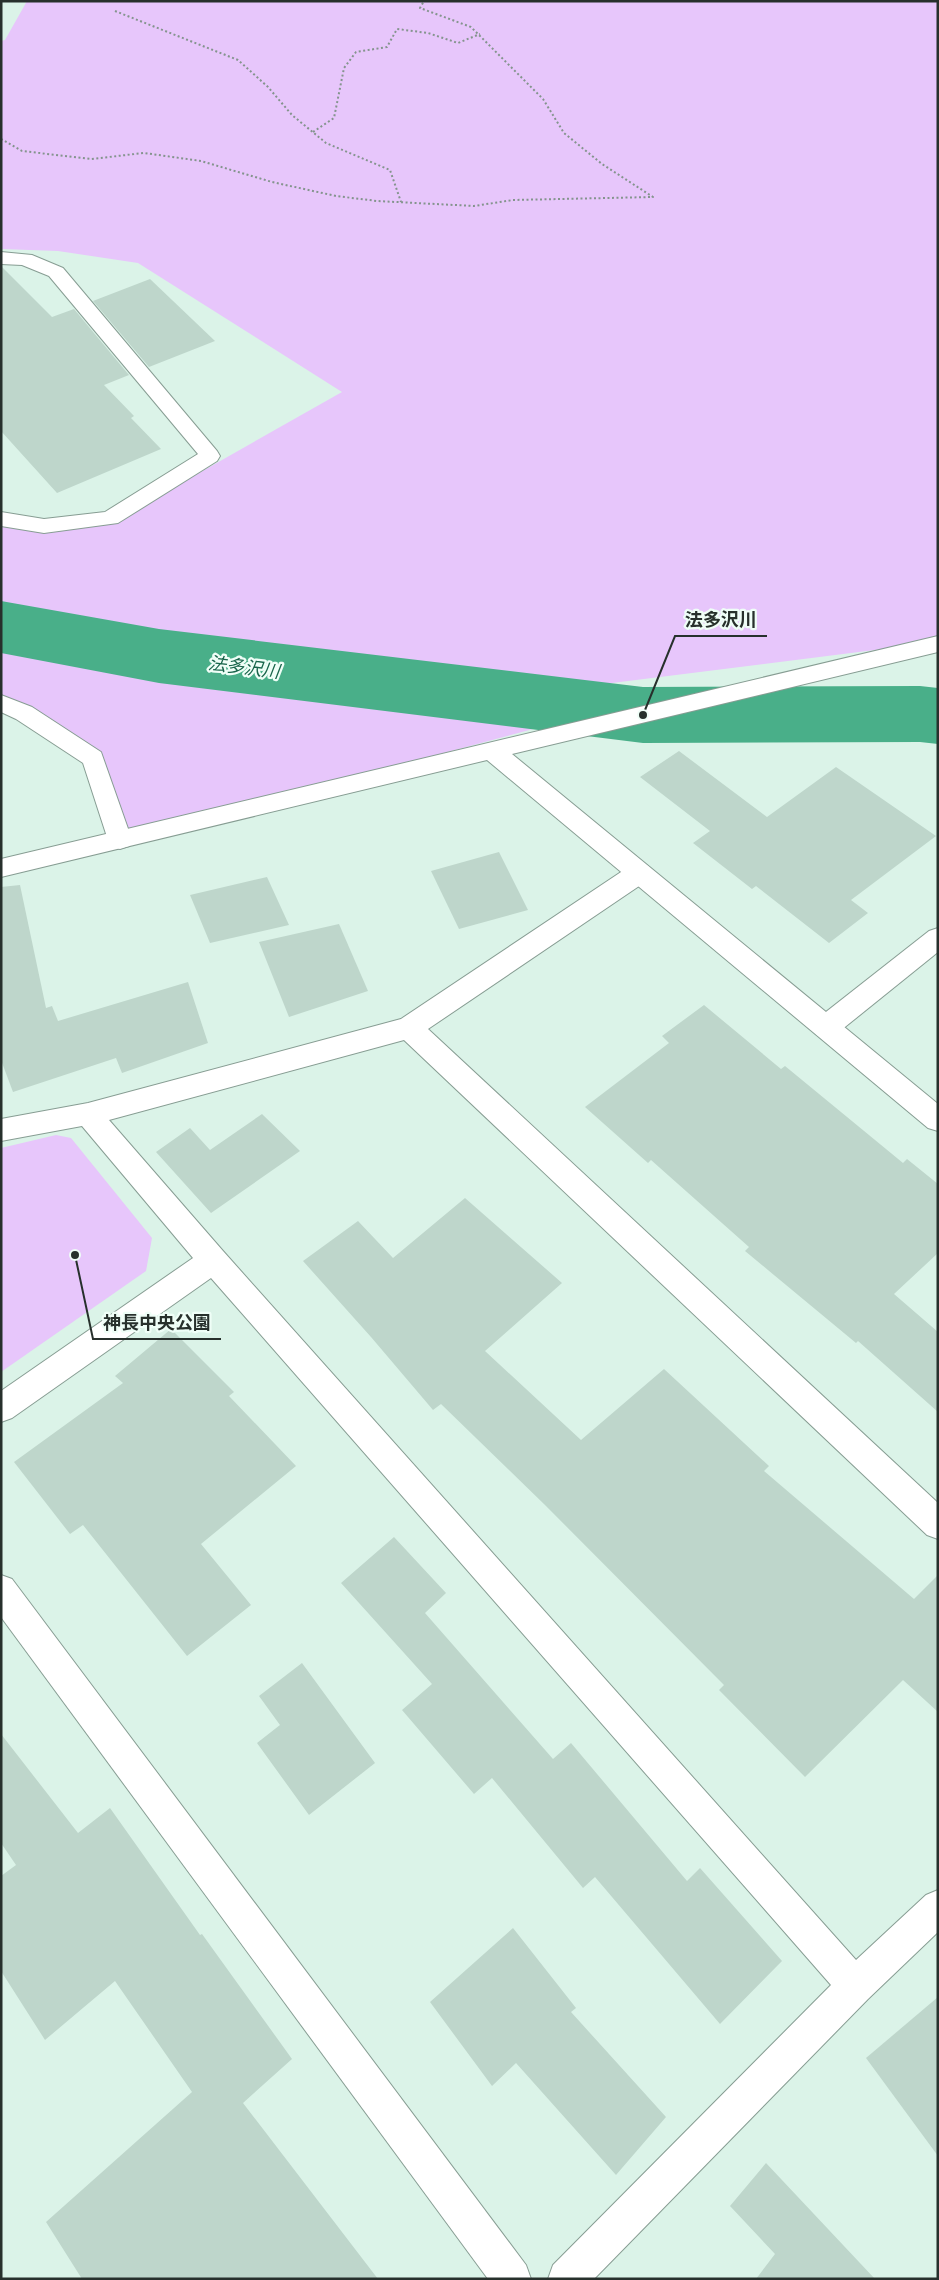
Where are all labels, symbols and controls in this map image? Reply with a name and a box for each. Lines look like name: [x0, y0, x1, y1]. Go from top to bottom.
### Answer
callout: 法多沢川: [675, 603, 767, 636]
text: 法多沢川: [685, 608, 757, 631]
water label: 法多沢川: [207, 651, 283, 683]
callout: 神長中央公園: [93, 1306, 221, 1339]
text: 神長中央公園: [103, 1311, 211, 1334]

